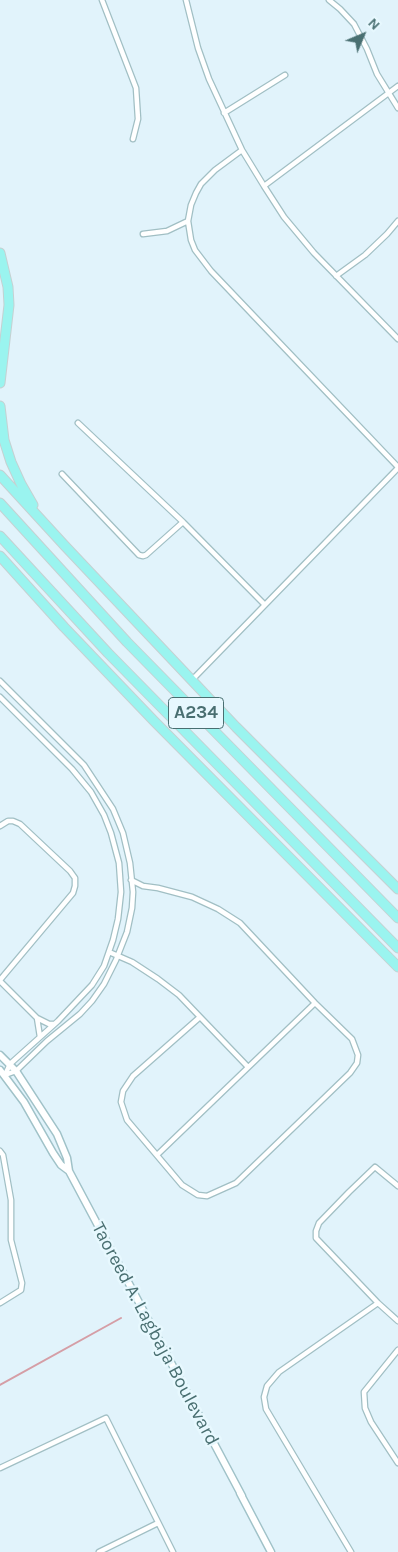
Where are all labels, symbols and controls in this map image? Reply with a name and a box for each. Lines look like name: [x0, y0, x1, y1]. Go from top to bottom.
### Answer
north arrow: [338, 10, 388, 60]
text: N: [364, 14, 384, 34]
road number: A234: [168, 698, 224, 728]
street label: Taoreed A. Lagbaja Boulevard: [86, 1219, 224, 1449]

